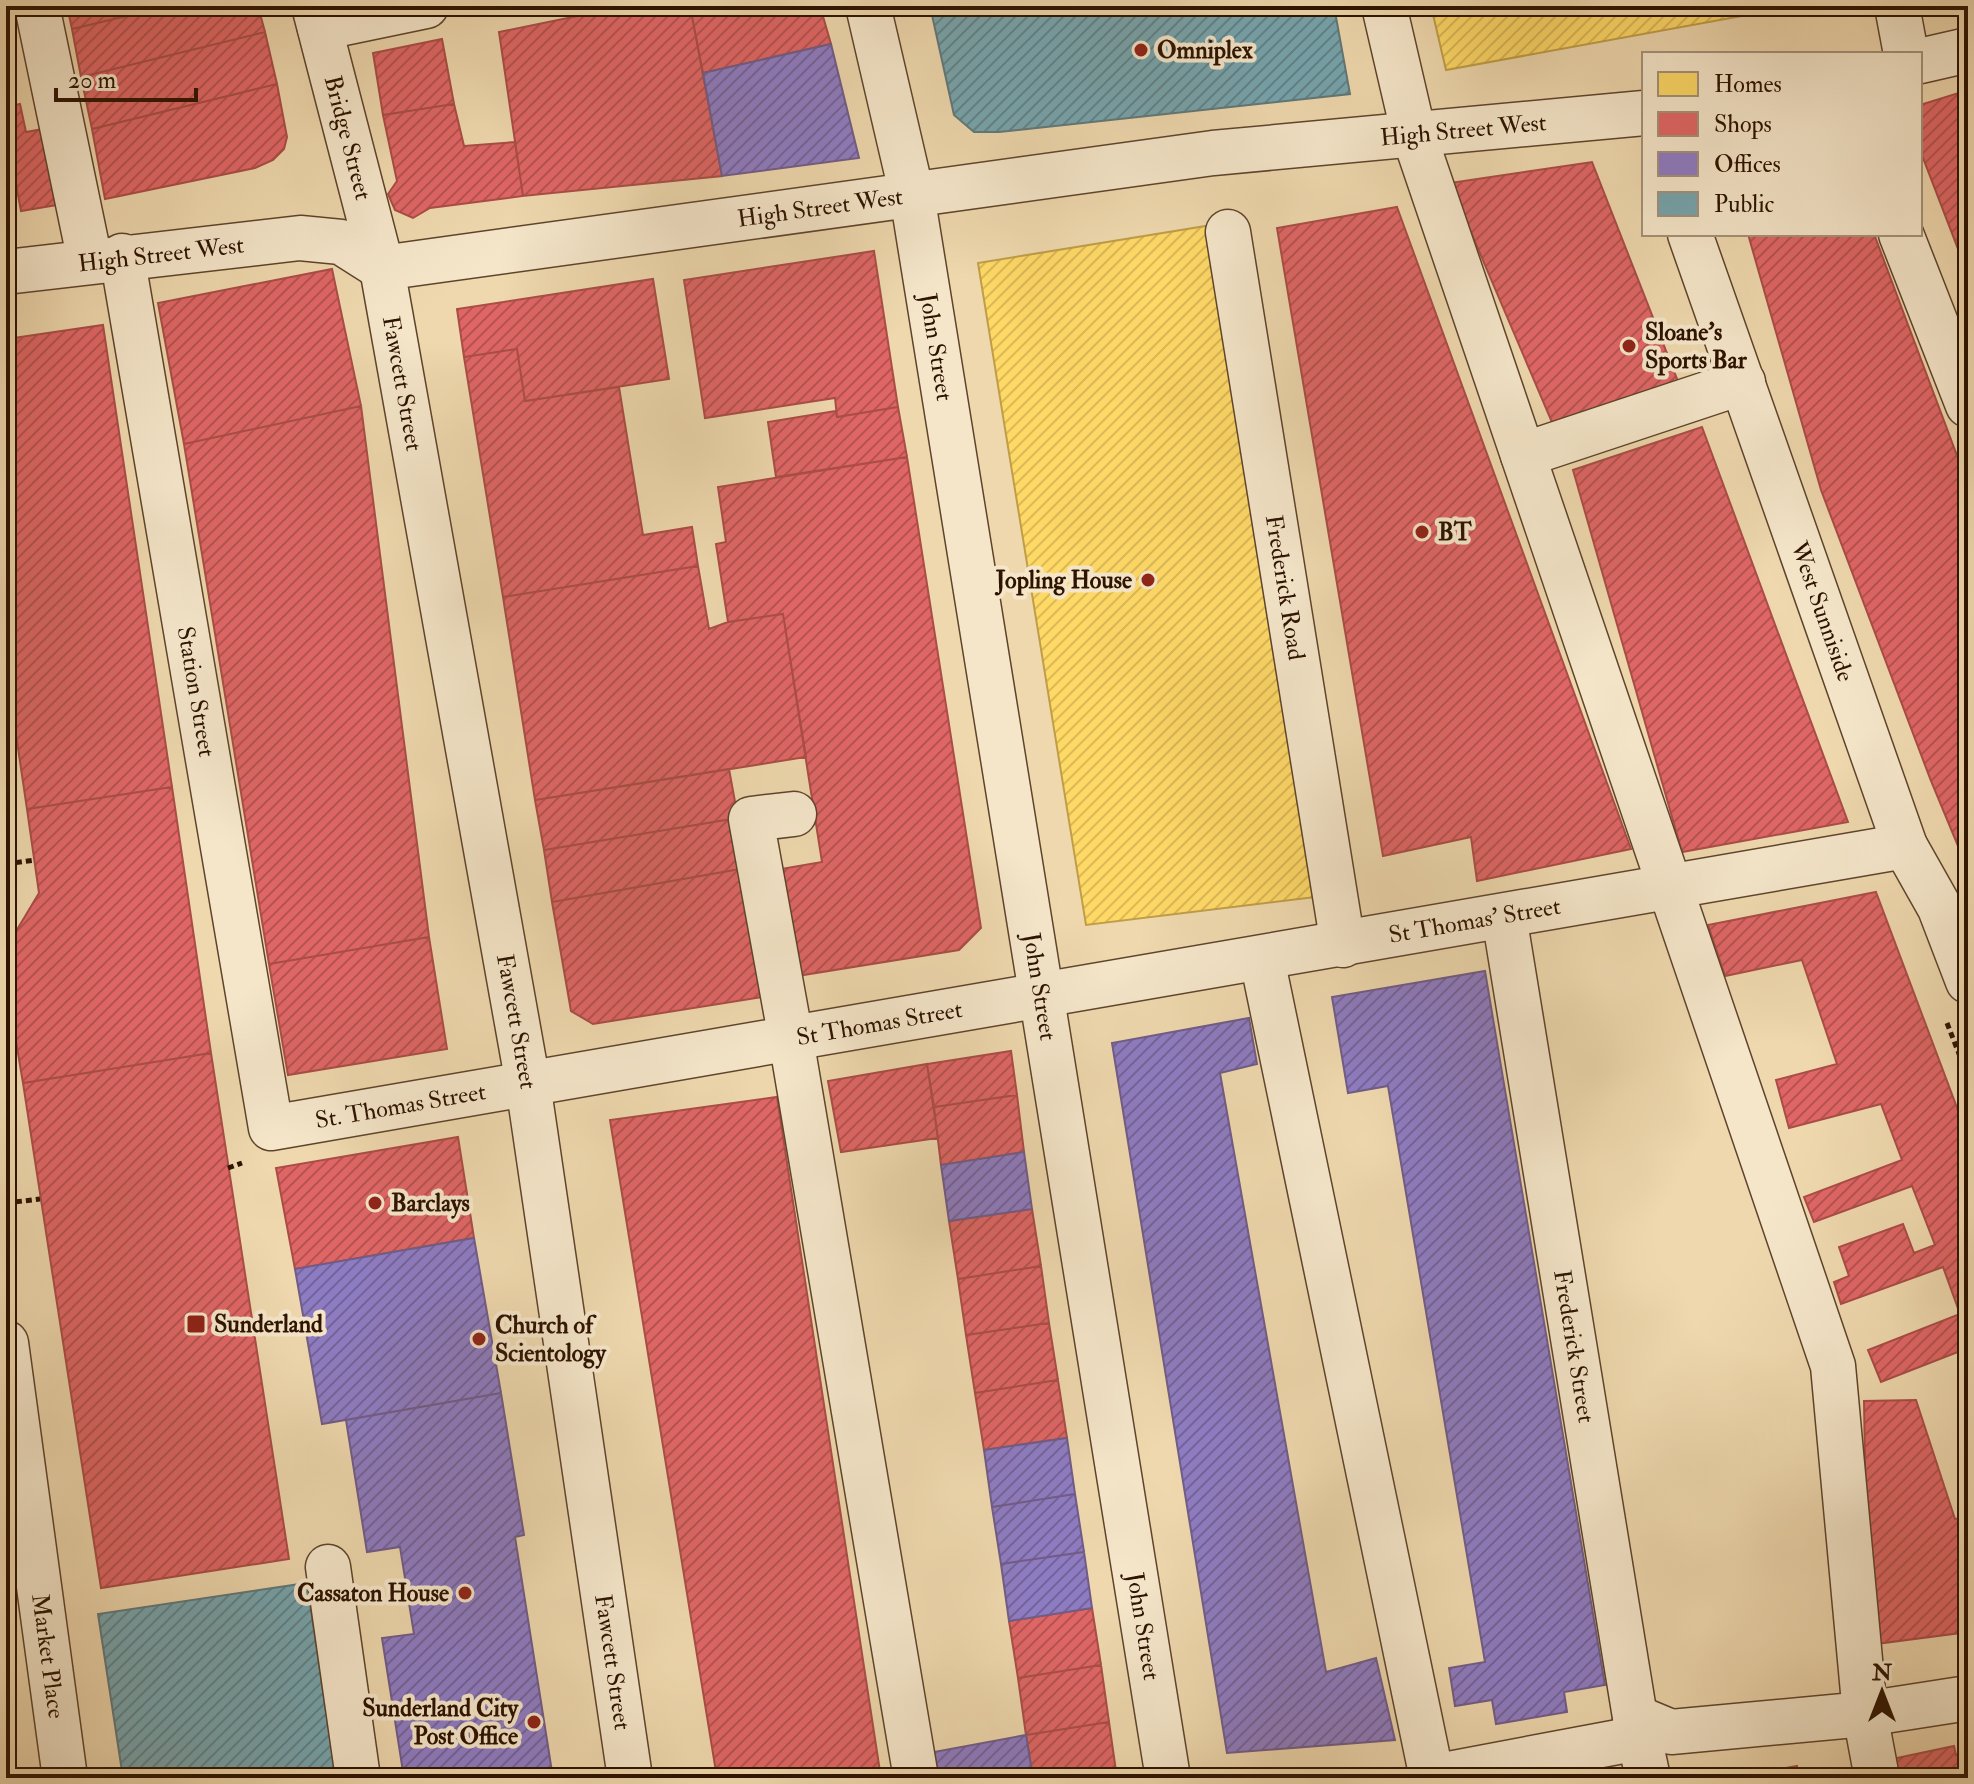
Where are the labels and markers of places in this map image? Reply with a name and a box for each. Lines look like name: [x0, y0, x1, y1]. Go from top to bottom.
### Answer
place label: Omniplex: [1157, 35, 1253, 66]
marker: Omniplex: [1132, 41, 1150, 59]
place label: Sloane's Sports Bar: [1645, 317, 1748, 376]
marker: Sloane's Sports Bar: [1620, 337, 1638, 355]
place label: BT: [1438, 517, 1472, 548]
marker: BT: [1413, 523, 1431, 541]
place label: Jopling House: [995, 565, 1132, 596]
marker: Jopling House: [1139, 571, 1157, 589]
place label: Barclays: [391, 1188, 470, 1219]
marker: Barclays: [366, 1194, 384, 1212]
place label: Sunderland: [214, 1309, 323, 1340]
place label: Church of Scientology: [495, 1310, 607, 1369]
marker: Sunderland: [185, 1313, 207, 1335]
marker: Church of Scientology: [470, 1330, 488, 1348]
place label: Cassaton House: [297, 1578, 449, 1609]
marker: Cassaton House: [456, 1584, 474, 1602]
place label: Sunderland City Post Office: [362, 1693, 519, 1752]
marker: Sunderland City Post Office: [525, 1713, 543, 1731]

